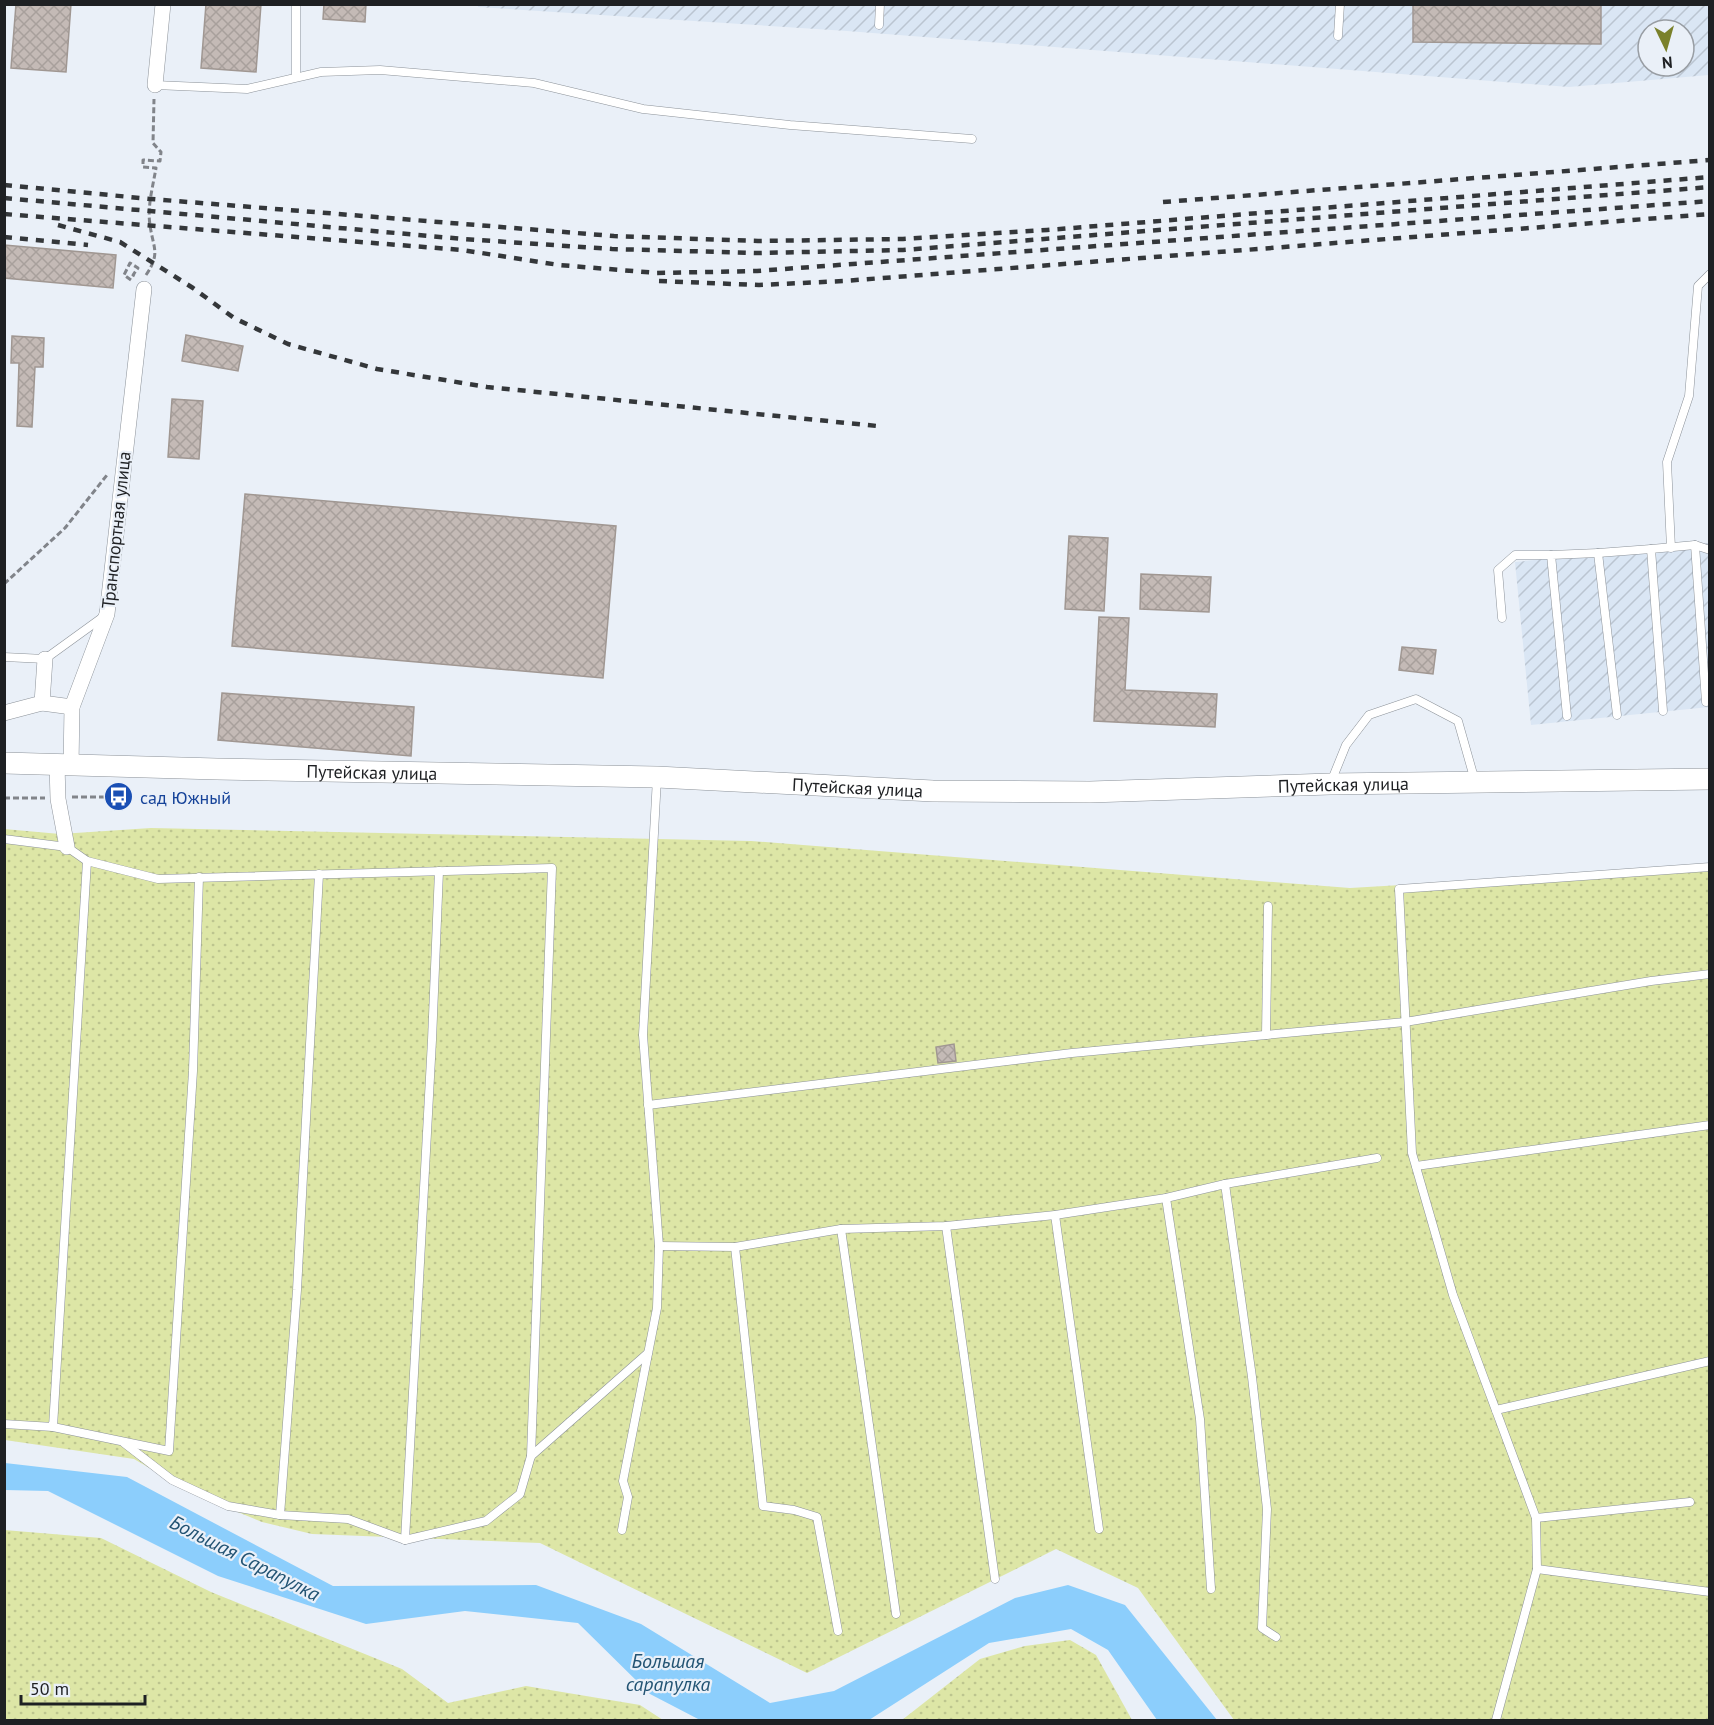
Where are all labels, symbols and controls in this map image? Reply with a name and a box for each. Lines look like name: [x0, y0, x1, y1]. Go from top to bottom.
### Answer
north arrow: [1636, 18, 1696, 78]
text: N: [1661, 53, 1673, 73]
street label: Транспортная улица: [96, 450, 136, 610]
street label: Путейская улица: [306, 759, 438, 785]
street label: Путейская улица: [1277, 771, 1409, 797]
street label: Путейская улица: [792, 772, 924, 802]
bus stop icon: сад Южный: [103, 781, 135, 813]
place label: сад Южный: [140, 786, 231, 809]
water label: Большая Сарапулка: [166, 1509, 325, 1607]
water label: Большая сарапулка: [626, 1648, 711, 1697]
scale bar: [21, 1668, 146, 1706]
text: 50 m: [30, 1677, 69, 1700]

